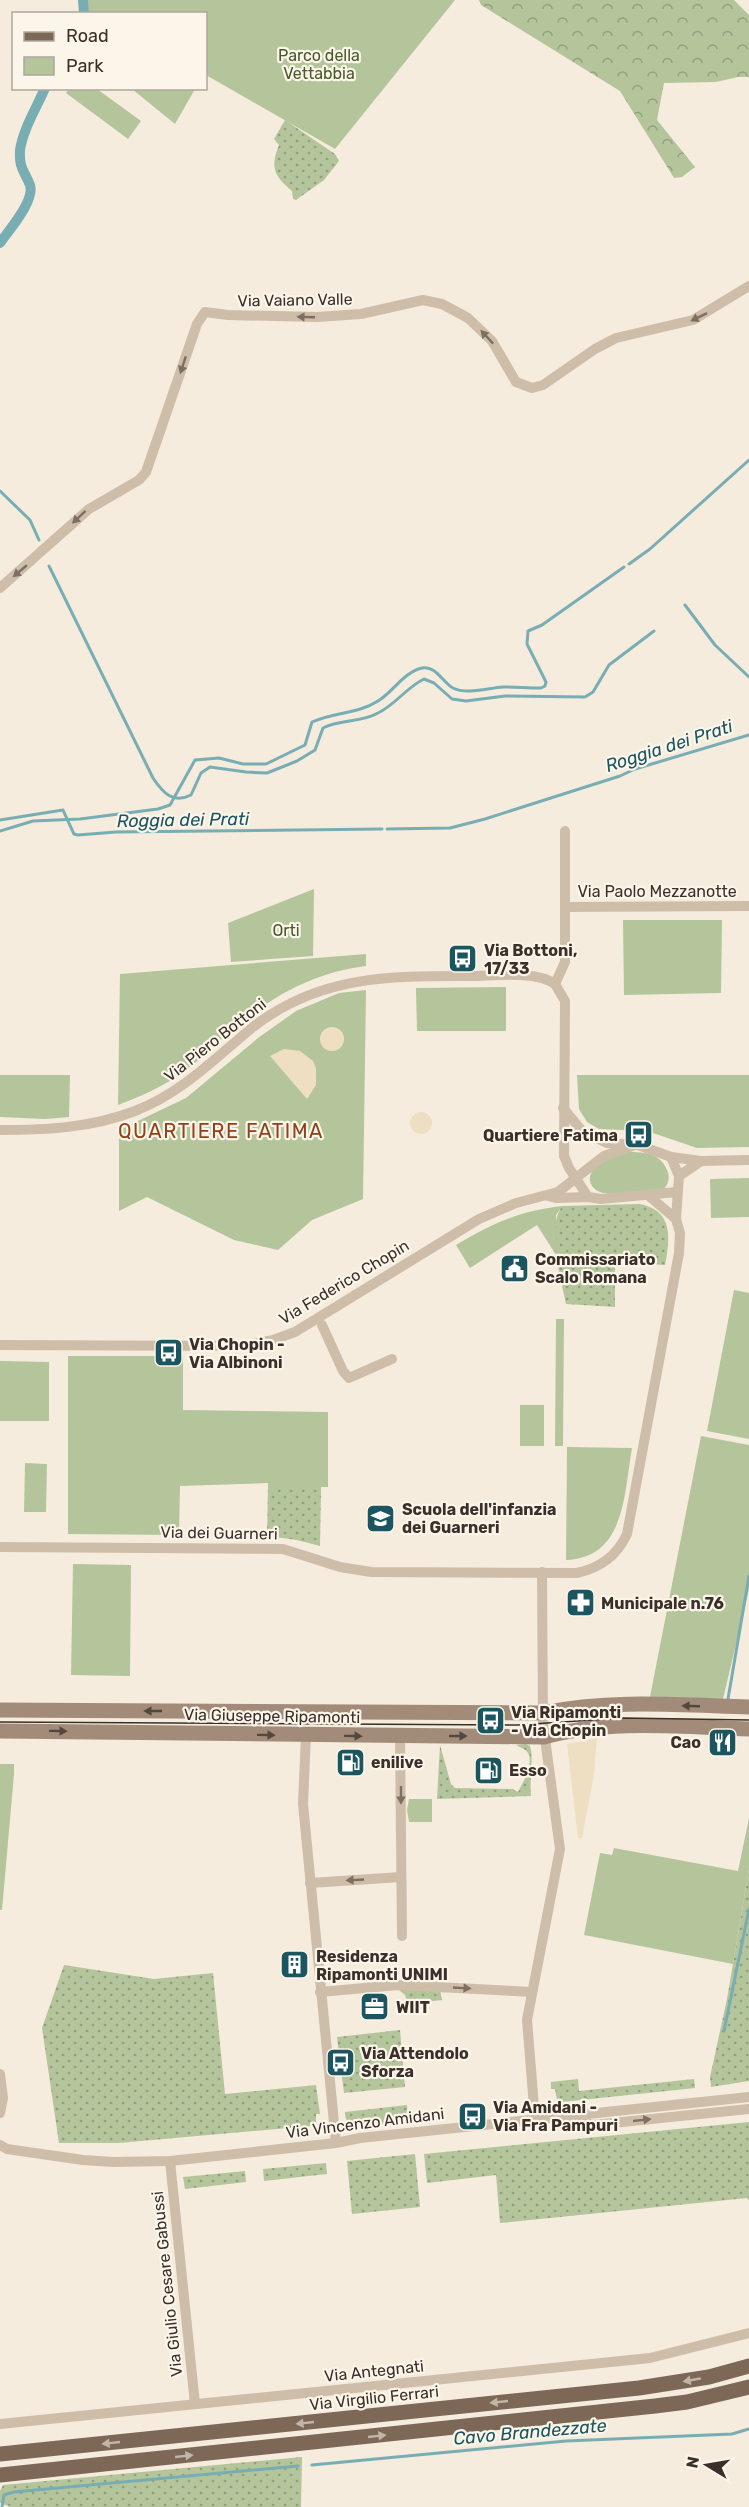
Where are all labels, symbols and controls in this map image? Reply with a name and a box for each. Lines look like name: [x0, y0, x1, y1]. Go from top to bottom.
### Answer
legend: [12, 12, 207, 90]
text: Road: [66, 25, 109, 47]
park label: Parco della Vettabbia: [278, 46, 360, 83]
text: Park: [66, 55, 104, 77]
street label: Via Vaiano Valle: [237, 289, 353, 311]
one-way arrow: [297, 312, 316, 321]
one-way arrow: [691, 312, 708, 322]
one-way arrow: [481, 330, 494, 345]
one-way arrow: [178, 356, 188, 374]
one-way arrow: [72, 510, 87, 524]
one-way arrow: [12, 564, 27, 577]
water label: Roggia dei Prati: [602, 715, 736, 777]
water label: Roggia dei Prati: [116, 808, 250, 832]
street label: Via Paolo Mezzanotte: [577, 882, 737, 901]
park label: Orti: [272, 921, 300, 940]
place label: Via Bottoni, 17/33: [484, 941, 577, 978]
bus stop icon: Via Bottoni, 17/33: [447, 943, 479, 975]
street label: Via Piero Bottoni: [160, 994, 270, 1086]
district label: QUARTIERE FATIMA: [118, 1119, 324, 1143]
bus stop icon: Quartiere Fatima: [623, 1119, 655, 1151]
place label: Quartiere Fatima: [483, 1126, 618, 1145]
street label: Via Federico Chopin: [276, 1236, 412, 1328]
place label: Commissariato Scalo Romana: [535, 1250, 656, 1287]
public building icon: Commissariato Scalo Romana: [498, 1252, 530, 1284]
place label: Via Chopin - Via Albinoni: [189, 1335, 285, 1372]
bus stop icon: Via Chopin - Via Albinoni: [152, 1337, 184, 1369]
place label: Scuola dell'infanzia dei Guarneri: [402, 1500, 556, 1537]
school or university icon: Scuola dell'infanzia dei Guarneri: [365, 1502, 397, 1534]
street label: Via dei Guarneri: [160, 1522, 278, 1544]
pharmacy icon: Municipale n.76: [564, 1587, 596, 1619]
place label: Municipale n.76: [601, 1594, 724, 1613]
one-way arrow: [681, 1701, 700, 1710]
place label: Via Ripamonti - Via Chopin: [511, 1703, 621, 1740]
street label: Via Giuseppe Ripamonti: [184, 1705, 360, 1727]
bus stop icon: Via Ripamonti - Via Chopin: [474, 1705, 506, 1737]
one-way arrow: [143, 1706, 162, 1716]
restaurant icon: Cao: [706, 1726, 738, 1758]
one-way arrow: [49, 1727, 68, 1736]
one-way arrow: [256, 1730, 275, 1739]
one-way arrow: [343, 1731, 362, 1741]
one-way arrow: [449, 1731, 468, 1741]
place label: Cao: [671, 1733, 701, 1752]
fuel station icon: enilive: [334, 1746, 366, 1778]
place label: enilive: [371, 1753, 423, 1772]
fuel station icon: Esso: [472, 1754, 504, 1786]
place label: Esso: [509, 1761, 547, 1780]
one-way arrow: [396, 1785, 405, 1804]
one-way arrow: [346, 1875, 365, 1885]
place label: Residenza Ripamonti UNIMI: [316, 1947, 448, 1984]
building icon: Residenza Ripamonti UNIMI: [279, 1949, 311, 1981]
one-way arrow: [452, 1984, 471, 1993]
office icon: WIIT: [359, 1991, 391, 2023]
place label: WIIT: [396, 1998, 430, 2017]
place label: Via Attendolo Sforza: [361, 2044, 469, 2081]
bus stop icon: Via Attendolo Sforza: [324, 2046, 356, 2078]
place label: Via Amidani - Via Fra Pampuri: [493, 2098, 618, 2135]
bus stop icon: Via Amidani - Via Fra Pampuri: [456, 2100, 488, 2132]
street label: Via Vincenzo Amidani: [285, 2104, 445, 2142]
one-way arrow: [633, 2115, 652, 2125]
street label: Via Giulio Cesare Gabussi: [148, 2190, 186, 2378]
street label: Via Antegnati: [323, 2356, 425, 2386]
one-way arrow: [683, 2376, 702, 2385]
street label: Via Virgilio Ferrari: [308, 2382, 440, 2414]
one-way arrow: [489, 2398, 508, 2407]
water label: Cavo Brandezzate: [452, 2414, 608, 2450]
one-way arrow: [295, 2418, 314, 2428]
one-way arrow: [368, 2431, 387, 2441]
north arrow: [677, 2435, 737, 2495]
one-way arrow: [101, 2438, 120, 2448]
one-way arrow: [174, 2451, 193, 2461]
text: N: [682, 2455, 703, 2470]

